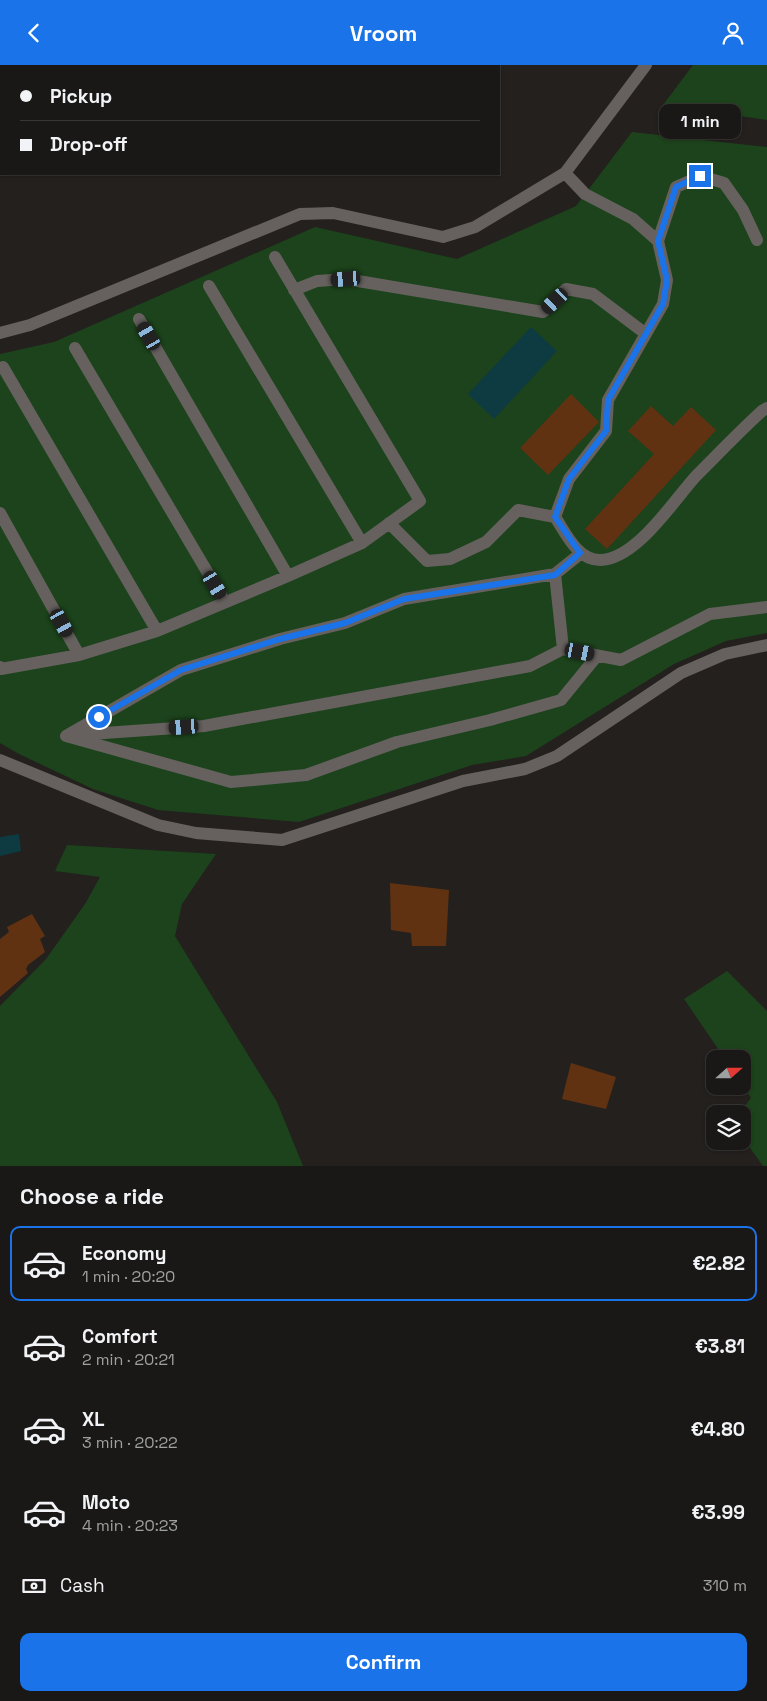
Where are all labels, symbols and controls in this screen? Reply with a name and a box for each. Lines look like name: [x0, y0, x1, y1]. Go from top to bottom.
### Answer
icon: back: [20, 19, 48, 47]
text: Vroom: [350, 19, 417, 47]
icon: person: [719, 19, 747, 47]
text: Pickup: [50, 84, 112, 109]
callout: 1 min: [659, 103, 741, 139]
text: 1 min: [680, 111, 720, 132]
text: Drop-off: [50, 132, 128, 157]
route end: [689, 165, 711, 187]
car: [330, 270, 361, 288]
car: [538, 285, 571, 317]
car: [135, 319, 162, 353]
car: [200, 568, 229, 602]
car: [48, 606, 75, 640]
car: [563, 642, 596, 662]
route start: [88, 706, 110, 728]
car: [168, 718, 199, 736]
north arrow: [706, 1050, 751, 1095]
map controls: [706, 1050, 751, 1150]
button: layers: [706, 1105, 751, 1150]
text: Choose a ride: [20, 1182, 164, 1210]
icon: car: [22, 1241, 67, 1286]
text: Economy: [82, 1241, 166, 1266]
text: €2.82: [692, 1251, 745, 1276]
text: 1 min · 20:20: [82, 1266, 175, 1287]
icon: car: [22, 1324, 67, 1369]
text: Comfort: [82, 1324, 158, 1349]
text: €3.81: [695, 1334, 745, 1359]
text: 2 min · 20:21: [82, 1349, 175, 1370]
icon: car: [22, 1407, 67, 1452]
text: XL: [82, 1407, 105, 1432]
text: €4.80: [691, 1417, 745, 1442]
text: 3 min · 20:22: [82, 1432, 178, 1453]
icon: car: [22, 1490, 67, 1535]
text: Moto: [82, 1490, 130, 1515]
text: €3.99: [691, 1500, 745, 1525]
text: 4 min · 20:23: [82, 1515, 178, 1536]
icon: cash: [20, 1572, 48, 1600]
text: Cash: [60, 1573, 105, 1598]
text: 310 m: [703, 1575, 747, 1596]
button: Confirm: [20, 1633, 747, 1691]

